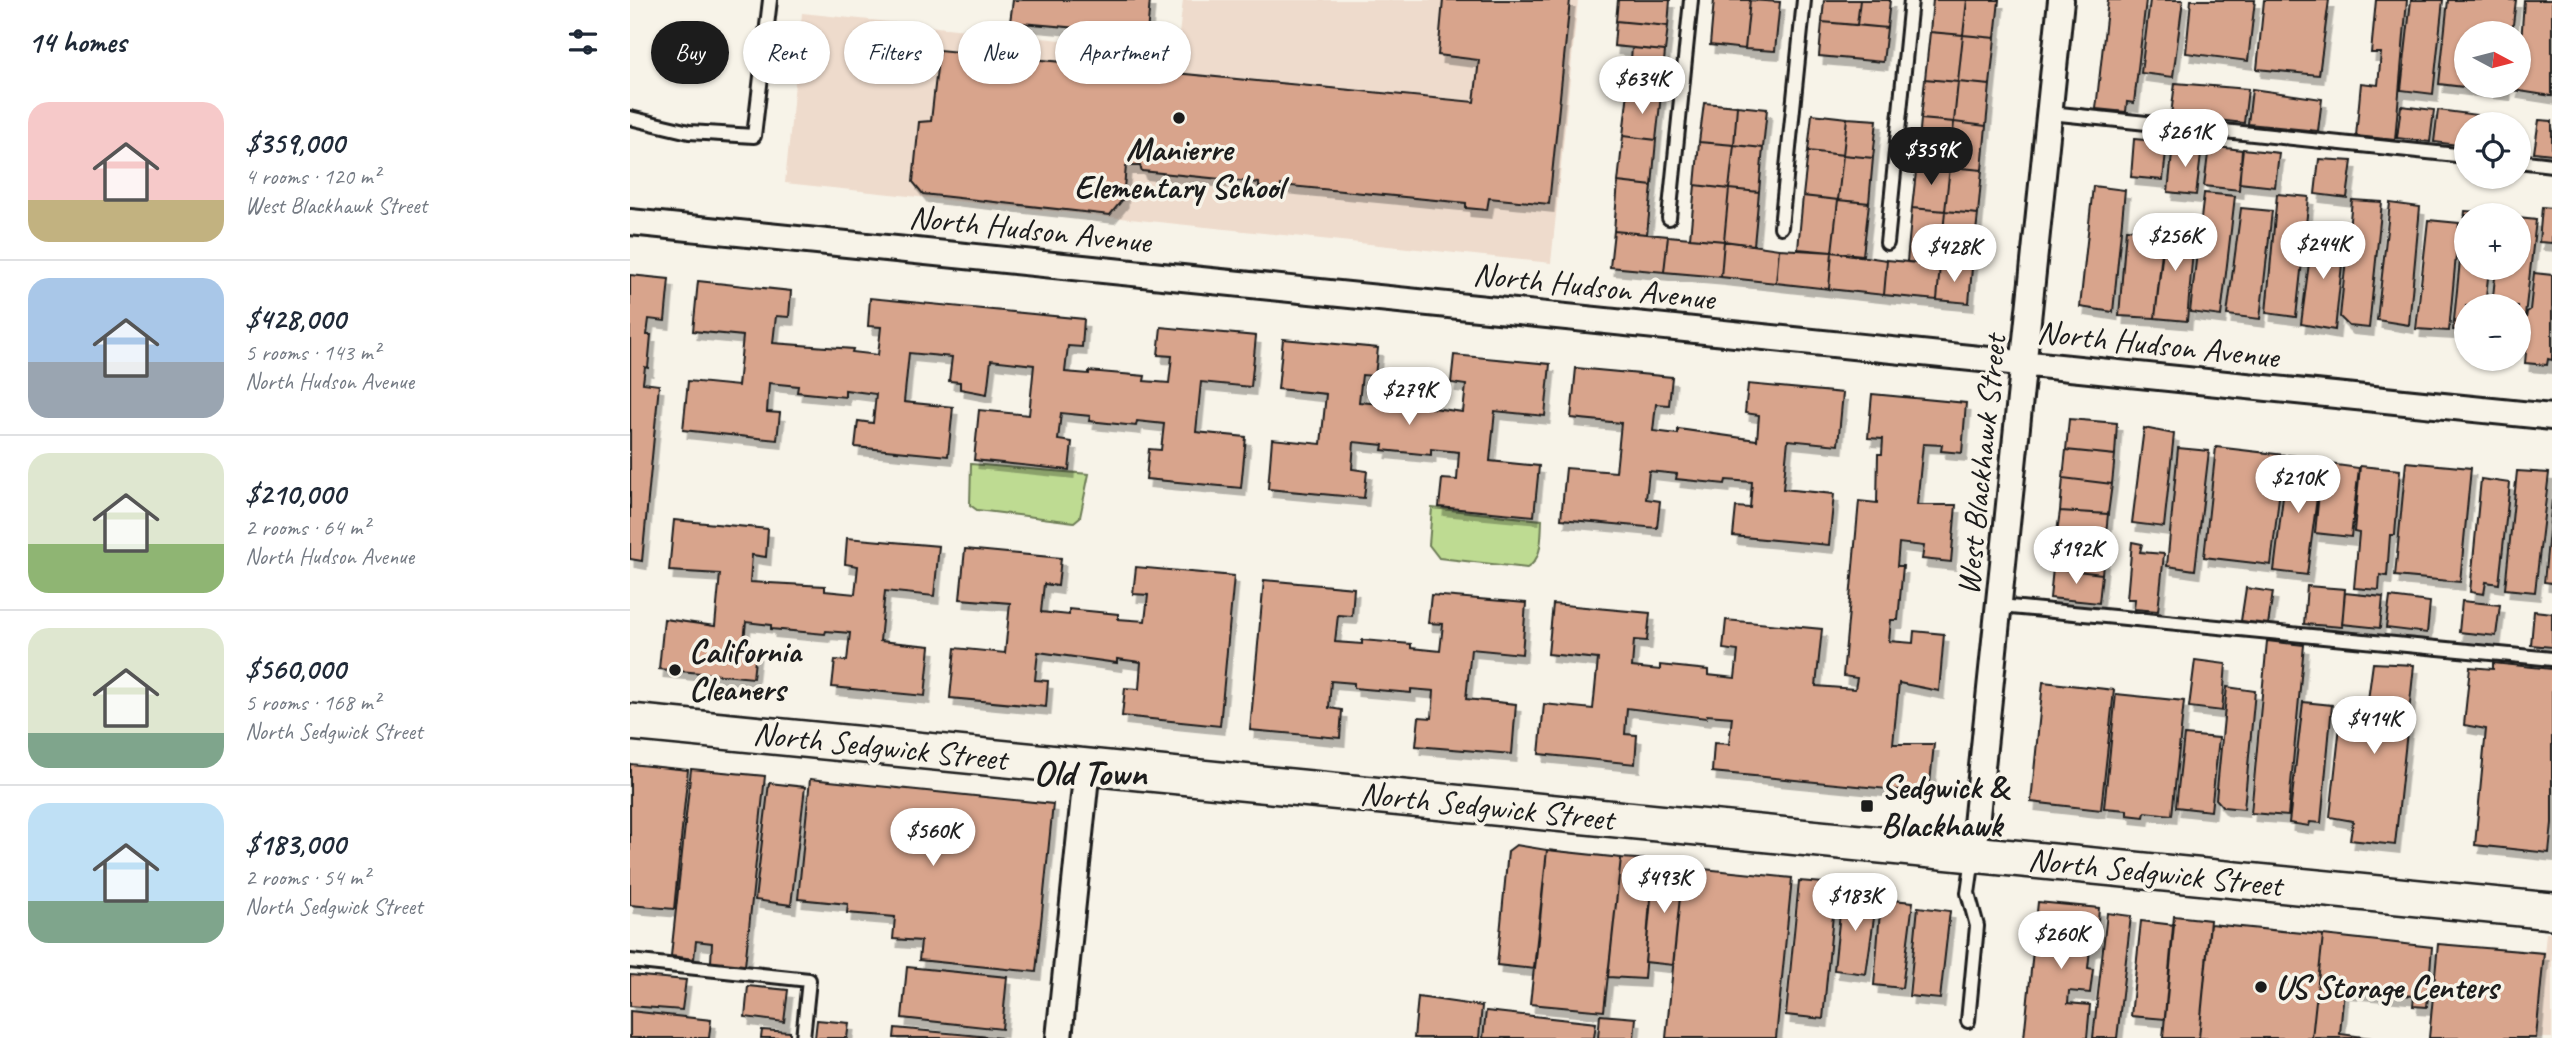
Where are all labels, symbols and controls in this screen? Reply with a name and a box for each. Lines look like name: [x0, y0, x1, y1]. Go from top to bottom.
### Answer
chip: Buy: [651, 21, 729, 84]
chip: Rent: [743, 21, 830, 84]
chip: Filters: [844, 21, 944, 84]
chip: New: [958, 21, 1041, 84]
chip: Apartment: [1055, 21, 1191, 84]
north arrow: [2454, 21, 2530, 98]
map controls: [2454, 21, 2531, 371]
text: 14 homes: [28, 23, 126, 61]
icon: filters: [564, 23, 602, 61]
pin: $634K: [1593, 57, 1691, 116]
text: $634K: [1615, 64, 1669, 93]
marker: Manierre Elementary School: [1171, 110, 1187, 126]
pin: $261K: [2136, 110, 2234, 169]
button: locate: [2454, 112, 2531, 189]
text: $261K: [2158, 117, 2212, 146]
text: $359,000: [245, 124, 345, 162]
place label: Manierre Elementary School: [1074, 128, 1290, 208]
pin: $359K: [1882, 128, 1980, 187]
icon: home: [84, 130, 168, 214]
text: $359K: [1905, 135, 1957, 164]
text: 4 rooms · 120 m²: [245, 162, 380, 191]
text: West Blackhawk Street: [245, 191, 427, 220]
street label: North Hudson Avenue: [907, 195, 1155, 263]
button: +: [2454, 203, 2531, 280]
pin: $256K: [2126, 214, 2224, 273]
text: $256K: [2148, 221, 2202, 250]
pin: $244K: [2274, 222, 2372, 281]
pin: $428K: [1905, 224, 2003, 284]
text: $244K: [2296, 229, 2350, 258]
text: $428K: [1927, 232, 1981, 261]
street label: North Hudson Avenue: [1471, 252, 1719, 320]
button: −: [2454, 294, 2531, 371]
text: $428,000: [245, 300, 345, 338]
icon: home: [84, 306, 168, 390]
street label: North Hudson Avenue: [2035, 310, 2283, 378]
street label: West Blackhawk Street: [1946, 330, 2016, 597]
text: 5 rooms · 143 m²: [245, 338, 380, 367]
text: North Hudson Avenue: [245, 367, 414, 396]
pin: $279K: [1360, 368, 1458, 427]
text: $279K: [1383, 375, 1435, 404]
pin: $210K: [2249, 456, 2347, 515]
text: $210K: [2271, 463, 2325, 492]
text: $210,000: [245, 475, 345, 513]
icon: home: [84, 481, 168, 565]
text: 2 rooms · 64 m²: [245, 513, 369, 542]
pin: $192K: [2027, 526, 2125, 586]
text: $192K: [2050, 534, 2102, 563]
text: North Hudson Avenue: [245, 542, 414, 571]
place label: California Cleaners: [689, 630, 803, 710]
text: $560,000: [245, 650, 346, 688]
icon: home: [84, 656, 168, 740]
marker: California Cleaners: [667, 662, 683, 678]
text: 5 rooms · 168 m²: [245, 688, 380, 717]
pin: $414K: [2325, 696, 2423, 756]
text: $414K: [2347, 704, 2401, 733]
street label: North Sedgwick Street: [751, 712, 1012, 781]
text: North Sedgwick Street: [245, 717, 423, 746]
district label: Old Town: [1034, 749, 1147, 796]
place label: Sedgwick & Blackhawk: [1881, 766, 2012, 846]
street label: North Sedgwick Street: [1358, 772, 1619, 841]
marker: Sedgwick & Blackhawk: [1859, 798, 1875, 814]
pin: $560K: [884, 808, 982, 868]
text: $560K: [906, 816, 960, 845]
text: $183,000: [245, 825, 345, 863]
icon: home: [84, 831, 168, 915]
street label: North Sedgwick Street: [2026, 838, 2287, 907]
pin: $493K: [1615, 856, 1713, 915]
text: 2 rooms · 54 m²: [245, 863, 369, 892]
text: $493K: [1638, 863, 1690, 892]
pin: $183K: [1806, 874, 1904, 933]
text: $183K: [1828, 881, 1882, 910]
text: North Sedgwick Street: [245, 892, 423, 921]
pin: $260K: [2012, 912, 2110, 971]
text: $260K: [2034, 919, 2088, 948]
place label: US Storage Centers: [2275, 966, 2502, 1008]
marker: US Storage Centers: [2253, 979, 2269, 995]

